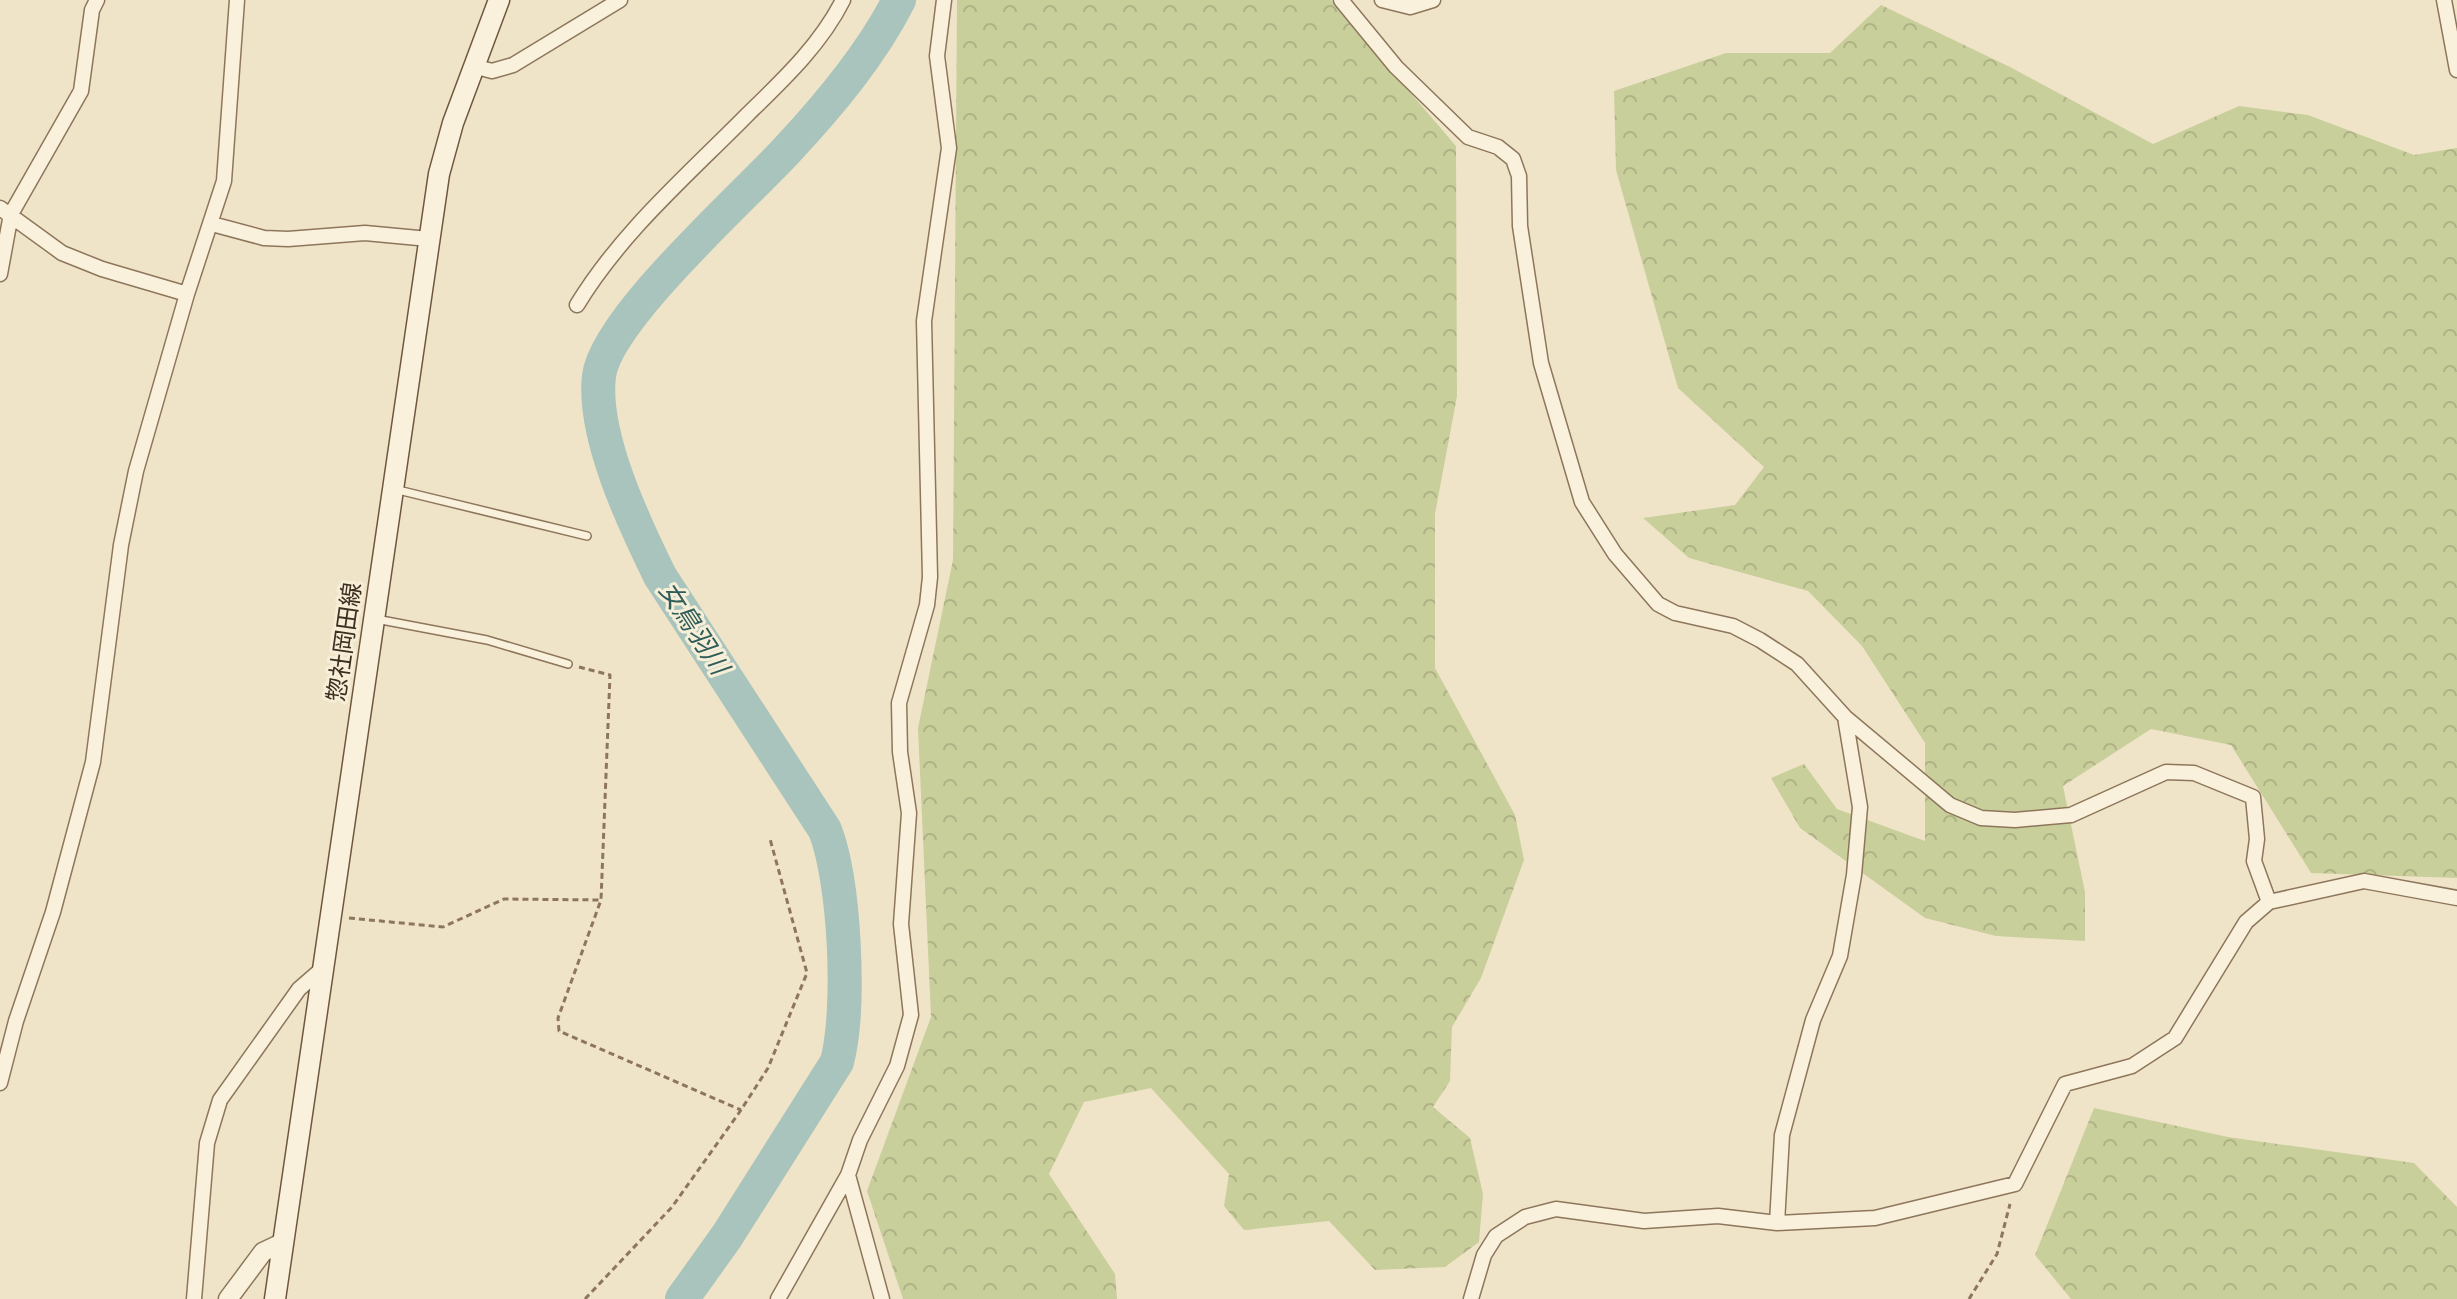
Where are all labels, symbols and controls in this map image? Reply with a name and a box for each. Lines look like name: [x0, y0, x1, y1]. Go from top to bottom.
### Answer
water label: 女鳥羽川: [652, 576, 737, 683]
street label: 惣社岡田線: [321, 581, 367, 703]

